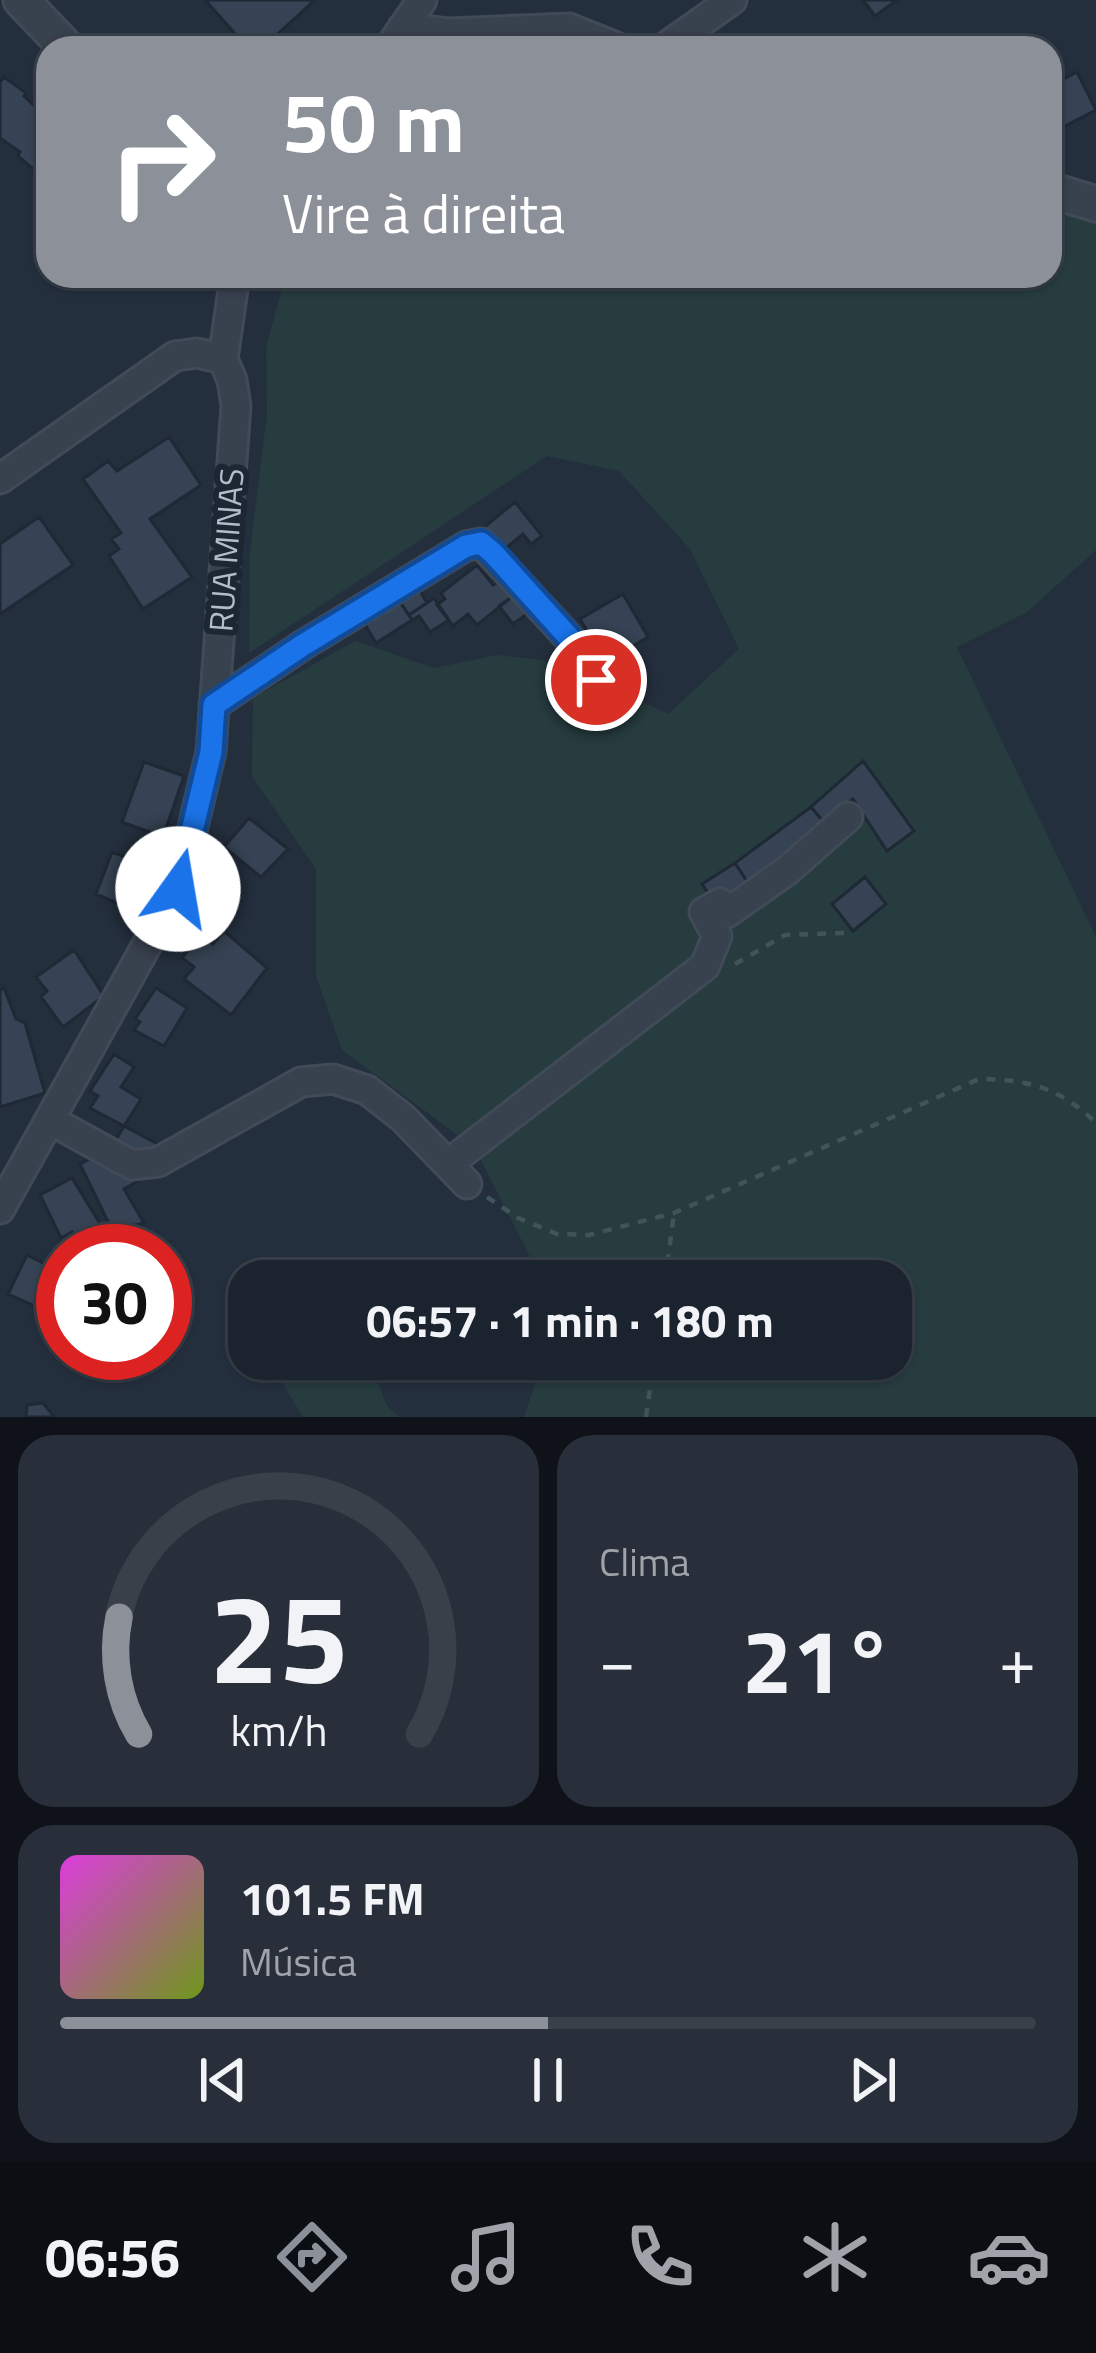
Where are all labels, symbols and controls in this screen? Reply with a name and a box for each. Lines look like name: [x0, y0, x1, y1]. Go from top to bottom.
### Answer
text: 50 m: [282, 57, 465, 185]
icon: right: [84, 84, 240, 240]
text: Vire à direita: [282, 172, 565, 254]
street label: RUA MINAS: [195, 467, 257, 633]
pin: [545, 629, 647, 731]
icon: arrive: [563, 647, 629, 713]
position arrow: [115, 826, 241, 952]
speed limit sign: 30: [36, 1224, 192, 1380]
text: 06:57 · 1 min · 180 m: [366, 1286, 774, 1354]
text: Clima: [599, 1532, 690, 1591]
text: 25: [209, 1542, 348, 1731]
text: 21°: [742, 1591, 893, 1728]
text: −: [599, 1609, 636, 1710]
text: +: [999, 1609, 1036, 1710]
text: km/h: [230, 1697, 327, 1763]
text: 101.5 FM: [240, 1864, 425, 1932]
text: Música: [240, 1932, 357, 1991]
icon: previous: [190, 2047, 256, 2113]
icon: pause: [515, 2047, 581, 2113]
icon: next: [840, 2047, 906, 2113]
icon: directions: [270, 2215, 354, 2299]
icon: music: [444, 2215, 528, 2299]
icon: phone: [618, 2215, 702, 2299]
icon: climate: [793, 2215, 877, 2299]
icon: car: [967, 2215, 1051, 2299]
text: 06:56: [45, 2216, 180, 2298]

